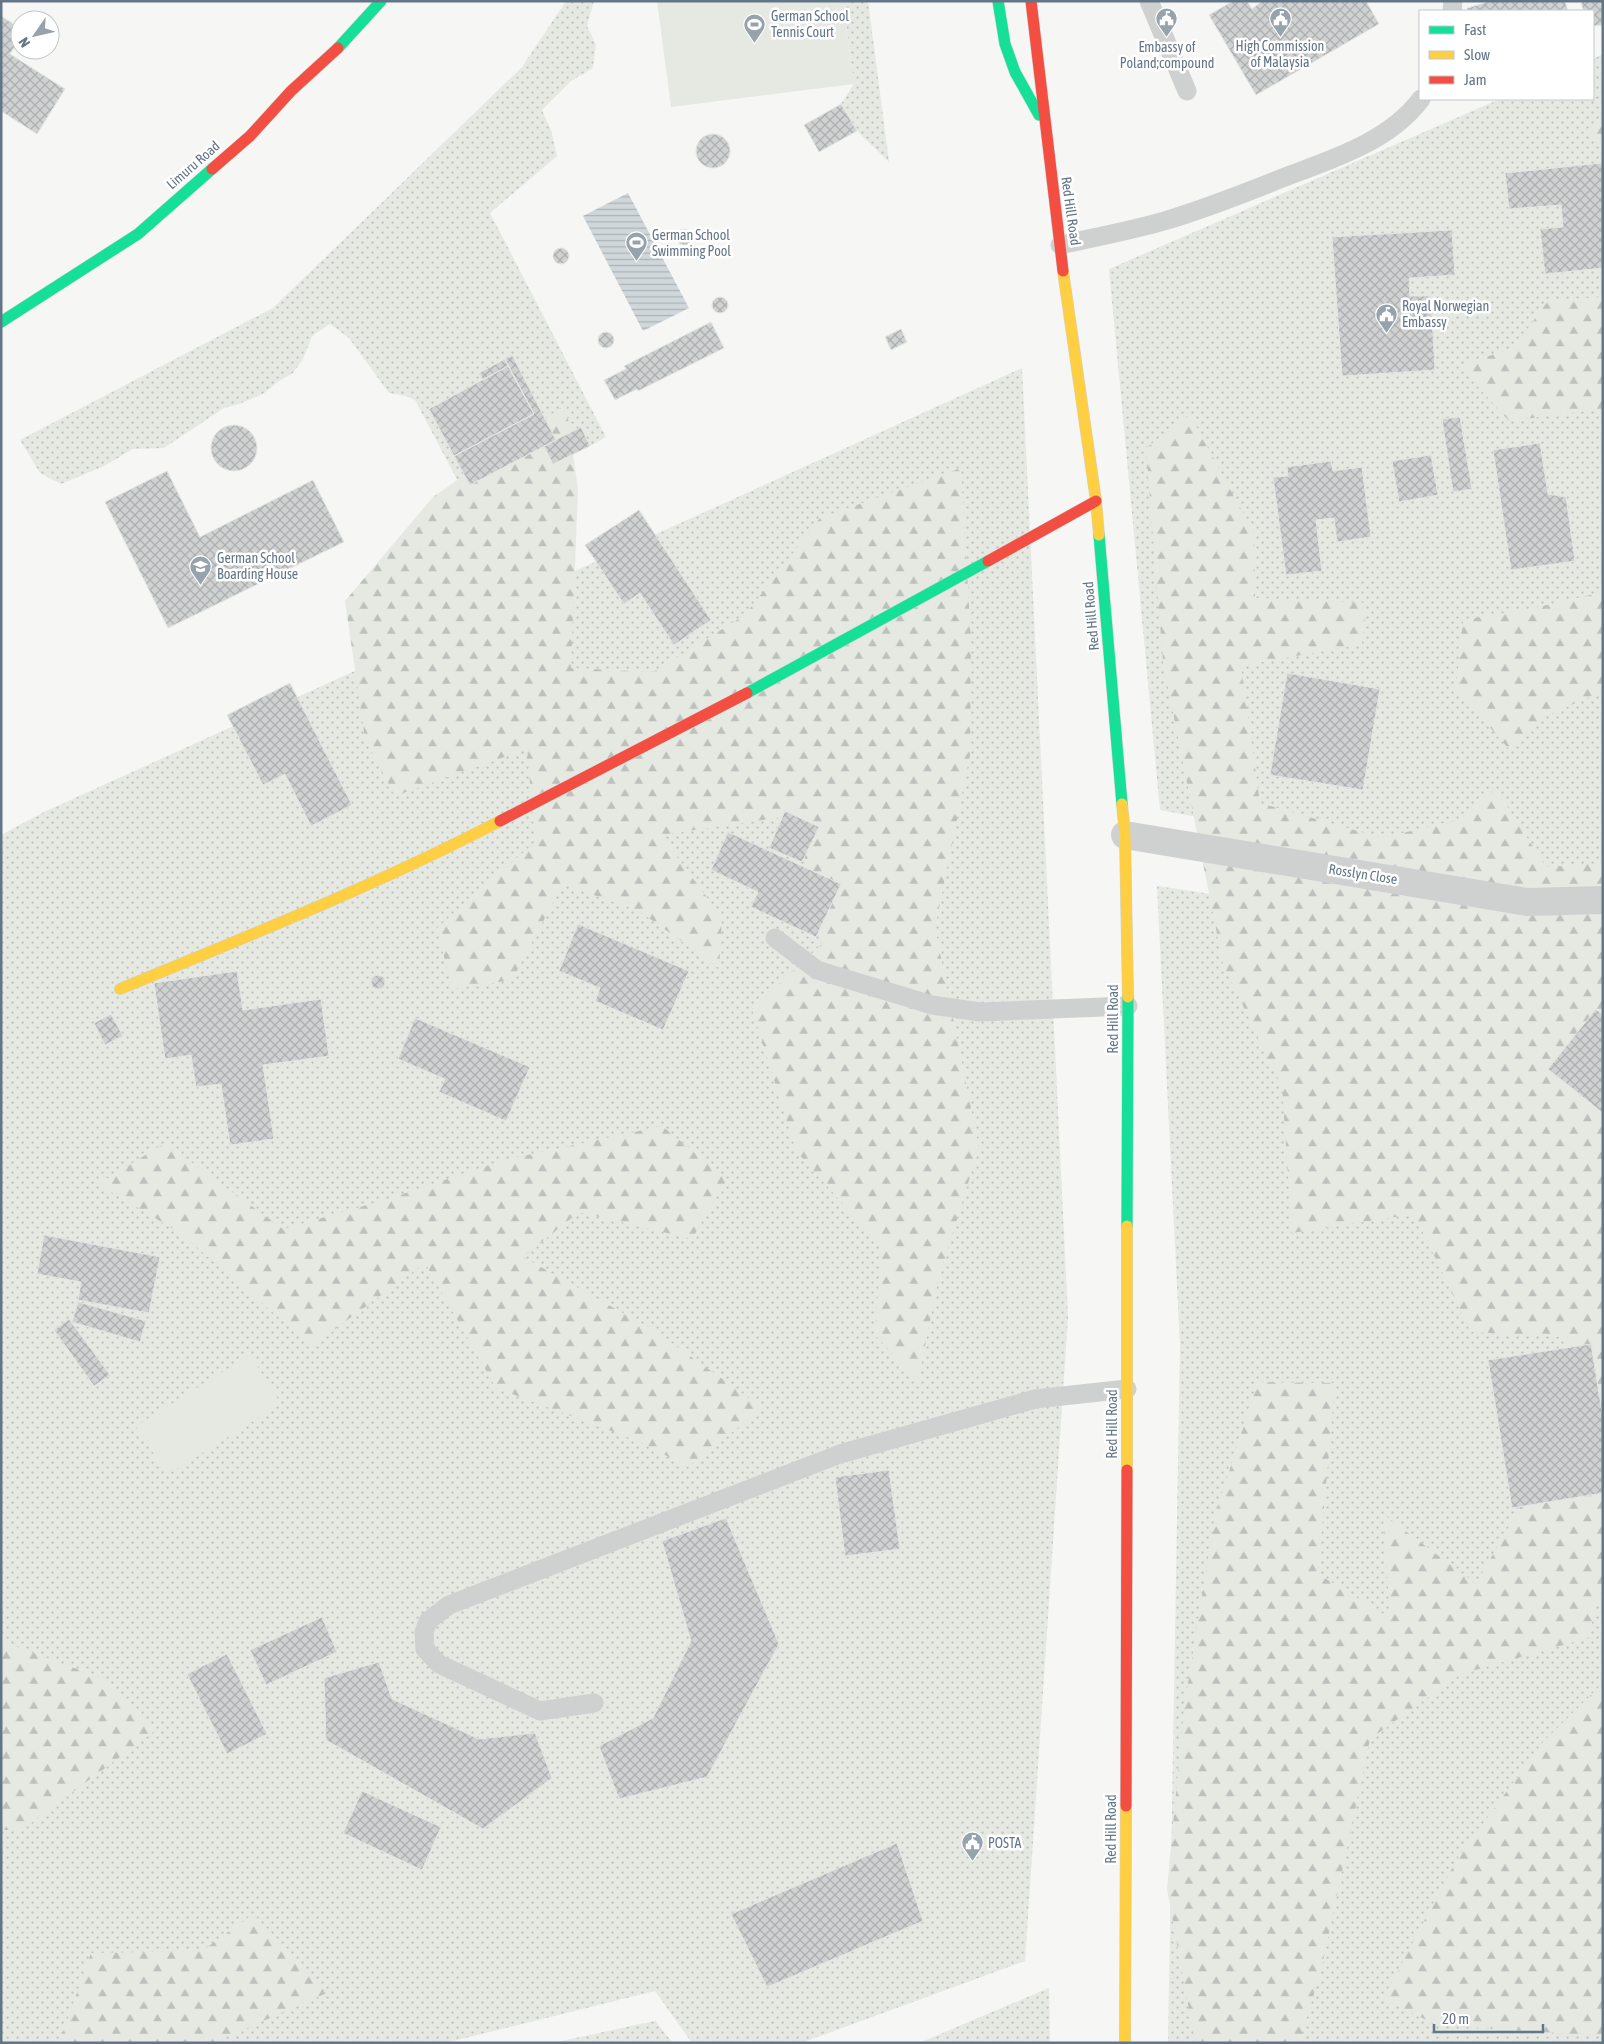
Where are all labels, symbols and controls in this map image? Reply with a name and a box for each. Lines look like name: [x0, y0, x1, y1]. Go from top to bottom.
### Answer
public building icon: High Commission of Malaysia: [1268, 6, 1292, 37]
public building icon: Embassy of Poland;compound: [1155, 7, 1179, 38]
place label: German School Tennis Court: [771, 8, 849, 40]
north arrow: [10, 10, 60, 60]
legend: [1419, 10, 1594, 100]
sports icon: German School Tennis Court: [743, 12, 767, 43]
text: Fast: [1464, 21, 1486, 38]
text: N: [15, 34, 33, 50]
place label: High Commission of Malaysia: [1236, 38, 1324, 70]
place label: Embassy of Poland;compound: [1120, 39, 1214, 71]
text: Slow: [1464, 46, 1490, 63]
text: Jam: [1464, 71, 1487, 88]
street label: Limuru Road: [163, 138, 223, 192]
street label: Red Hill Road: [1058, 176, 1084, 246]
place label: German School Swimming Pool: [652, 227, 731, 259]
sports icon: German School Swimming Pool: [624, 231, 648, 262]
place label: Royal Norwegian Embassy: [1402, 298, 1489, 330]
public building icon: Royal Norwegian Embassy: [1374, 302, 1398, 333]
place label: German School Boarding House: [217, 550, 298, 582]
school or university icon: German School Boarding House: [189, 554, 213, 585]
street label: Red Hill Road: [1080, 581, 1102, 651]
street label: Rosslyn Close: [1328, 861, 1398, 887]
street label: Red Hill Road: [1105, 984, 1121, 1054]
street label: Red Hill Road: [1104, 1389, 1120, 1459]
street label: Red Hill Road: [1103, 1794, 1119, 1864]
public building icon: POSTA: [960, 1831, 984, 1862]
place label: POSTA: [988, 1835, 1022, 1851]
scale bar: [1434, 2002, 1543, 2034]
text: 20 m: [1442, 2010, 1469, 2027]

